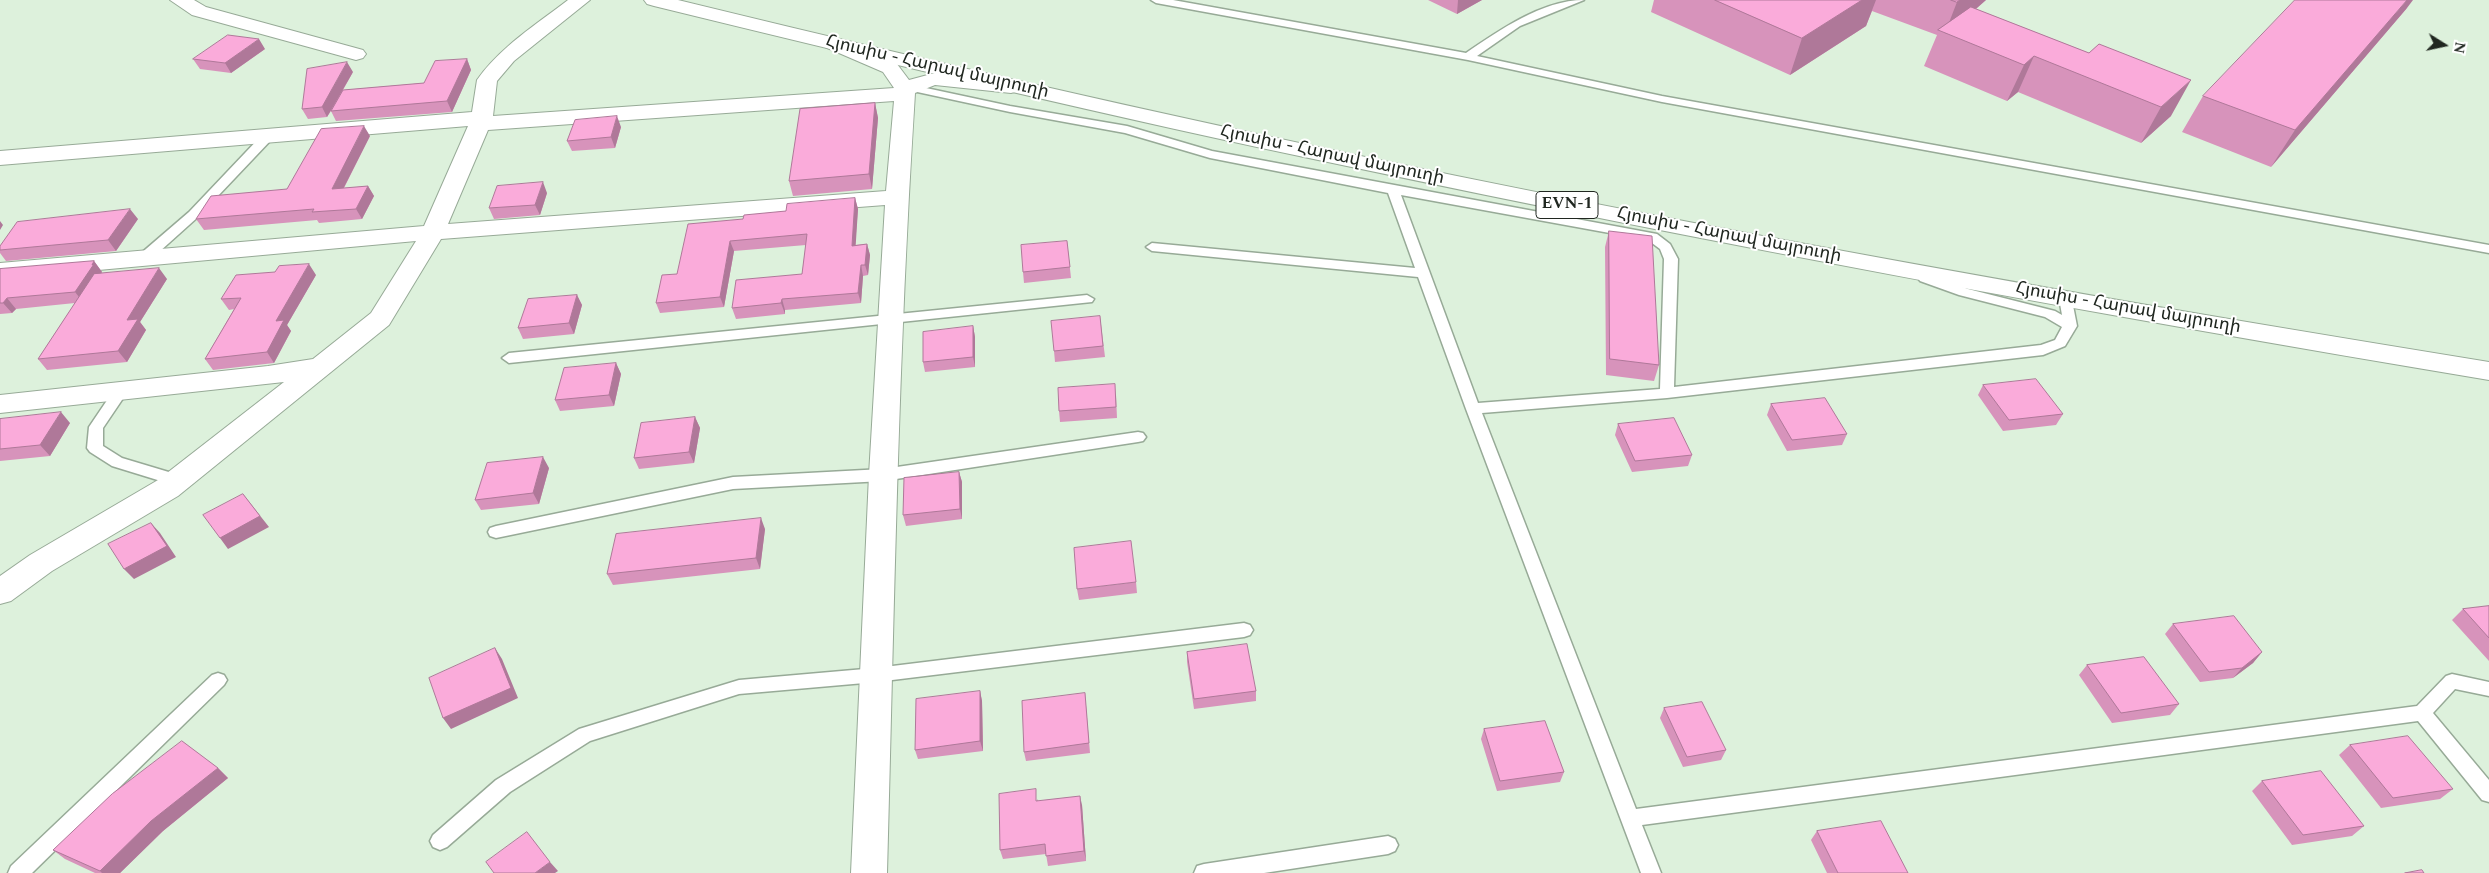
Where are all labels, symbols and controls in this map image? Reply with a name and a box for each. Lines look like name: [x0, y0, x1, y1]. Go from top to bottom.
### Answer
north arrow: [2419, 20, 2469, 70]
street label: Հյուսիս - Հարավ մայրուղի: [823, 32, 1051, 104]
text: N: [2448, 40, 2471, 55]
street label: Հյուսիս - Հարավ մայրուղի: [1218, 122, 1446, 190]
road number: EVN-1: [1536, 192, 1598, 218]
street label: Հյուսիս - Հարավ մայրուղի: [1615, 204, 1843, 268]
street label: Հյուսիս - Հարավ մայրուղի: [2014, 279, 2242, 339]

